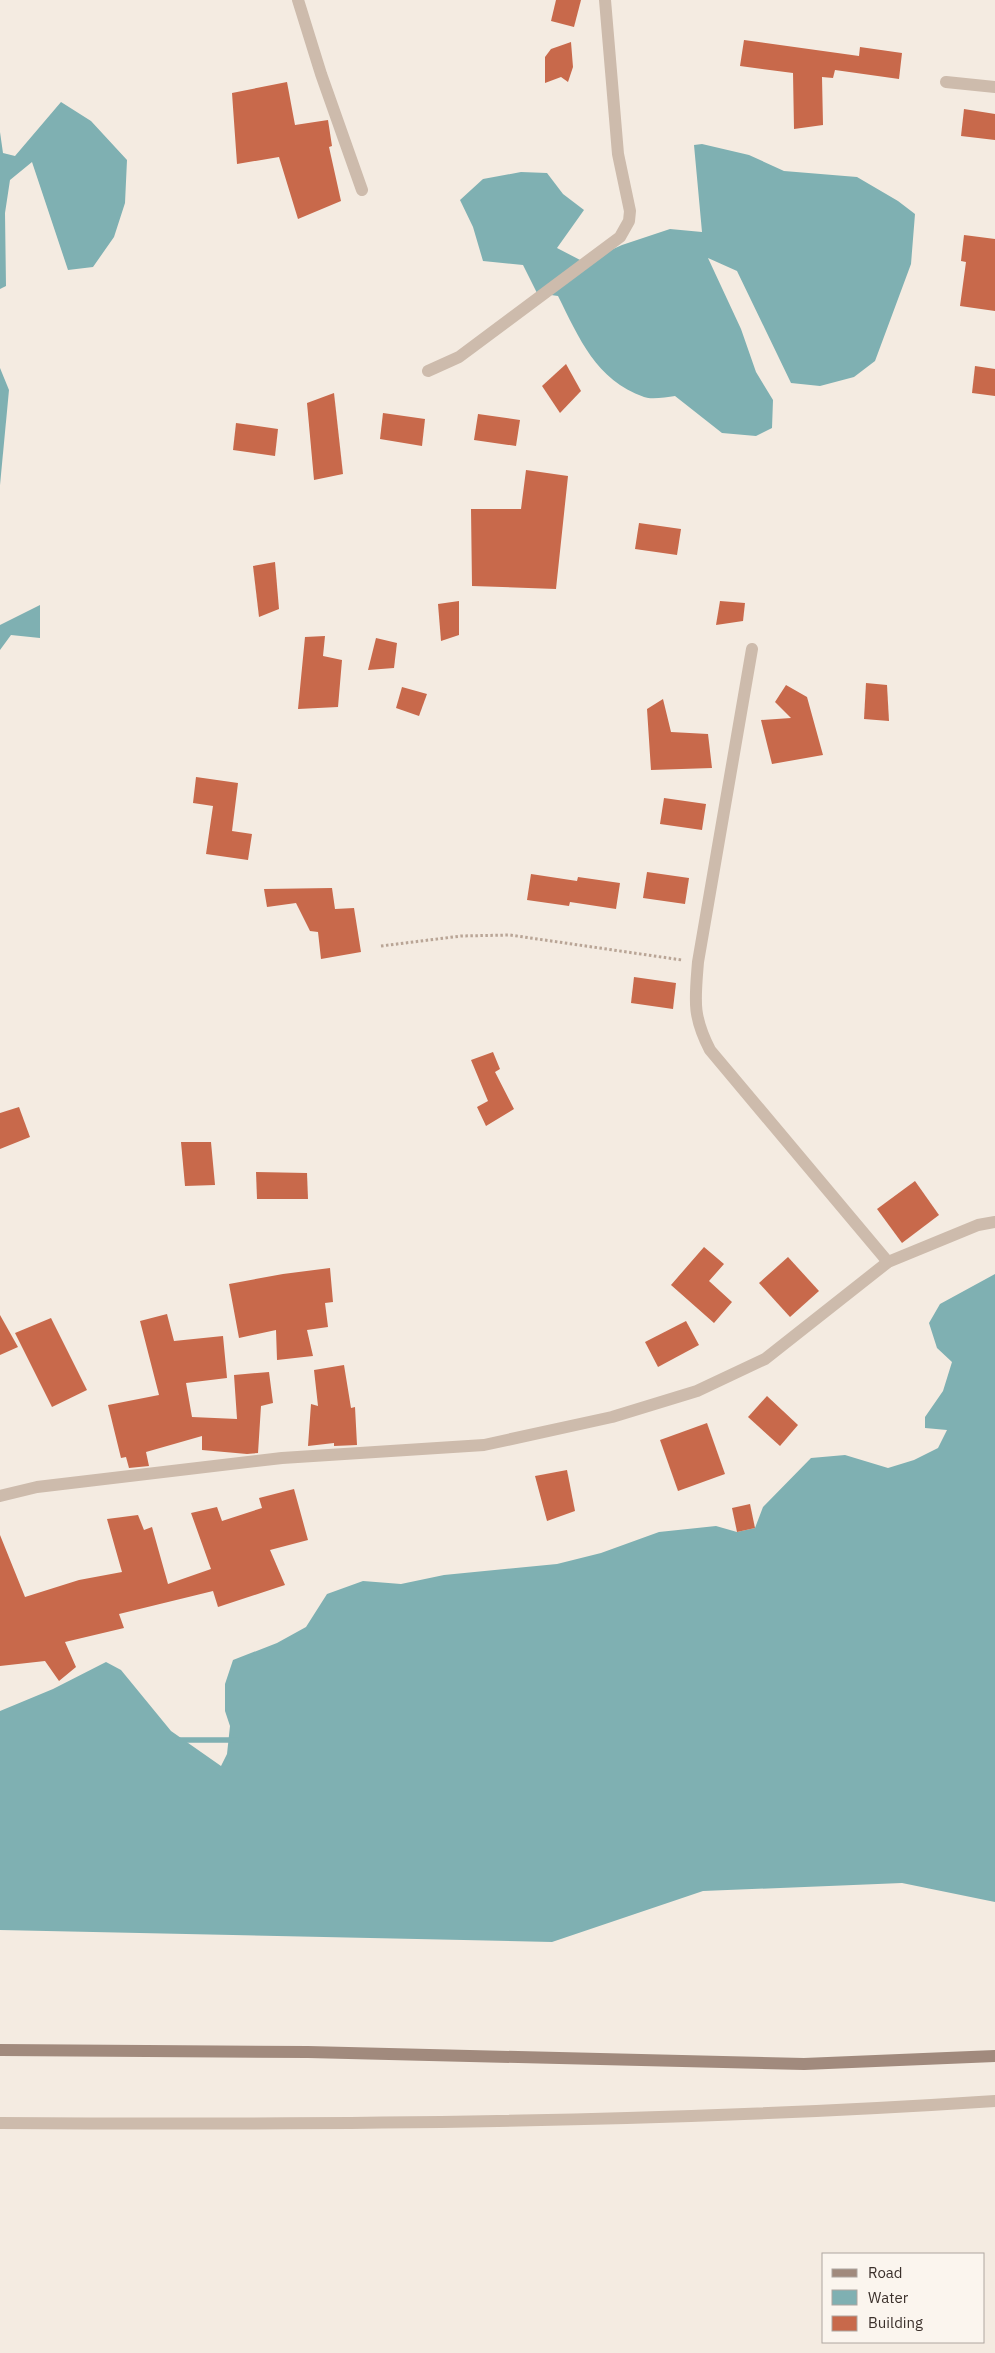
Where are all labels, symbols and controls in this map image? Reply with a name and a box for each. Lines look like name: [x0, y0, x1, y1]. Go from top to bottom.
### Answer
legend: [822, 2253, 985, 2343]
text: Road: [868, 2263, 903, 2282]
text: Water: [868, 2288, 909, 2307]
text: Building: [868, 2313, 923, 2332]

